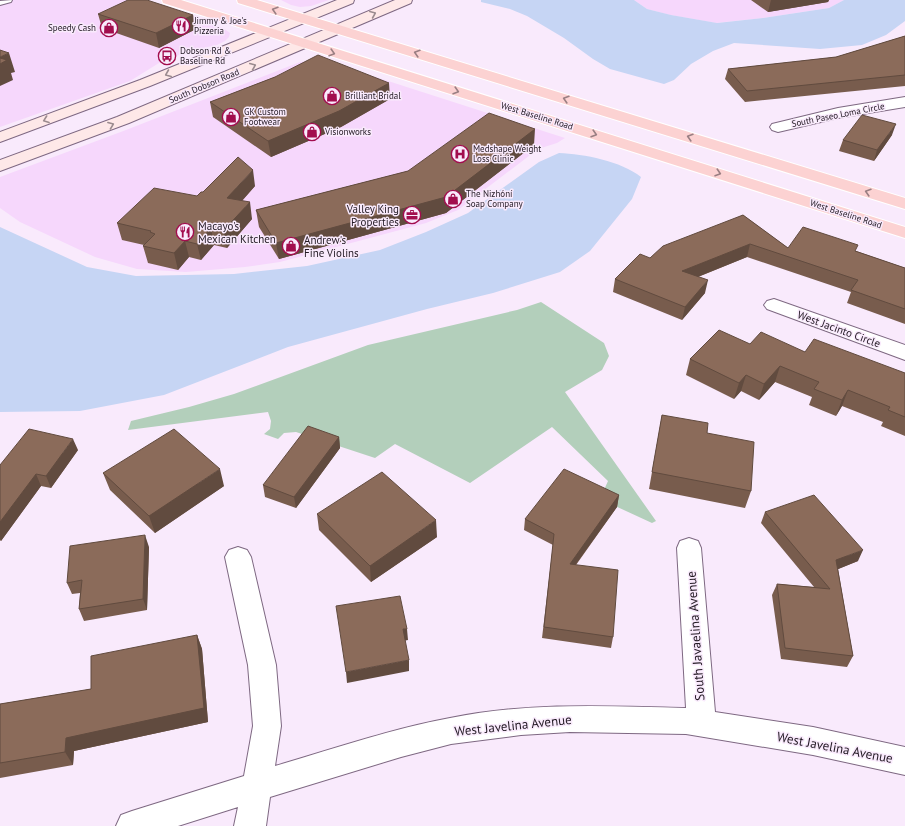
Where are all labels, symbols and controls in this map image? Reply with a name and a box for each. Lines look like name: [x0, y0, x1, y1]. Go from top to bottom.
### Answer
one-way arrow: [272, 6, 279, 15]
one-way arrow: [368, 11, 376, 19]
place label: Jimmy & Joe's Pizzeria: [193, 15, 247, 36]
restaurant icon: Jimmy & Joe's Pizzeria: [171, 16, 191, 36]
shop icon: Speedy Cash: [99, 18, 119, 38]
place label: Speedy Cash: [48, 22, 96, 33]
place label: Dobson Rd & Baseline Rd: [180, 45, 231, 66]
bus stop icon: Dobson Rd & Baseline Rd: [157, 46, 177, 66]
one-way arrow: [329, 48, 336, 56]
one-way arrow: [414, 49, 421, 58]
one-way arrow: [249, 62, 256, 70]
street label: South Dobson Road: [167, 66, 241, 105]
one-way arrow: [164, 69, 171, 77]
shop icon: Brilliant Bridal: [322, 86, 342, 106]
one-way arrow: [453, 86, 460, 95]
place label: Brilliant Bridal: [345, 90, 401, 101]
one-way arrow: [563, 95, 570, 104]
street label: West Baseline Road: [500, 99, 575, 132]
street label: South Paseo Loma Circle: [790, 100, 886, 129]
place label: GK Custom Footwear: [244, 106, 286, 127]
shop icon: GK Custom Footwear: [221, 107, 241, 127]
one-way arrow: [43, 116, 50, 124]
one-way arrow: [107, 121, 114, 129]
shop icon: Visionworks: [302, 122, 322, 142]
place label: Visionworks: [324, 126, 371, 137]
one-way arrow: [590, 129, 597, 138]
one-way arrow: [687, 133, 694, 142]
place label: Medshape Weight Loss Clinic: [473, 143, 541, 164]
hospital icon: Medshape Weight Loss Clinic: [450, 144, 470, 164]
one-way arrow: [714, 169, 721, 177]
place label: The Nizhóní Soap Company: [466, 188, 524, 209]
one-way arrow: [864, 188, 871, 197]
shop icon: The Nizhóní Soap Company: [443, 189, 463, 209]
street label: West Baseline Road: [809, 197, 884, 230]
place label: Valley King Properties: [346, 202, 399, 229]
office icon: Valley King Properties: [402, 205, 422, 225]
place label: Macayo's Mexican Kitchen: [198, 219, 276, 246]
restaurant icon: Macayo's Mexican Kitchen: [175, 222, 195, 242]
place label: Andrew's Fine Violins: [304, 233, 359, 260]
shop icon: Andrew's Fine Violins: [281, 236, 301, 256]
street label: West Jacinto Circle: [796, 307, 883, 351]
street label: South Javaelina Avenue: [682, 571, 709, 701]
street label: West Javelina Avenue: [454, 711, 572, 740]
street label: West Javelina Avenue: [776, 728, 894, 767]

